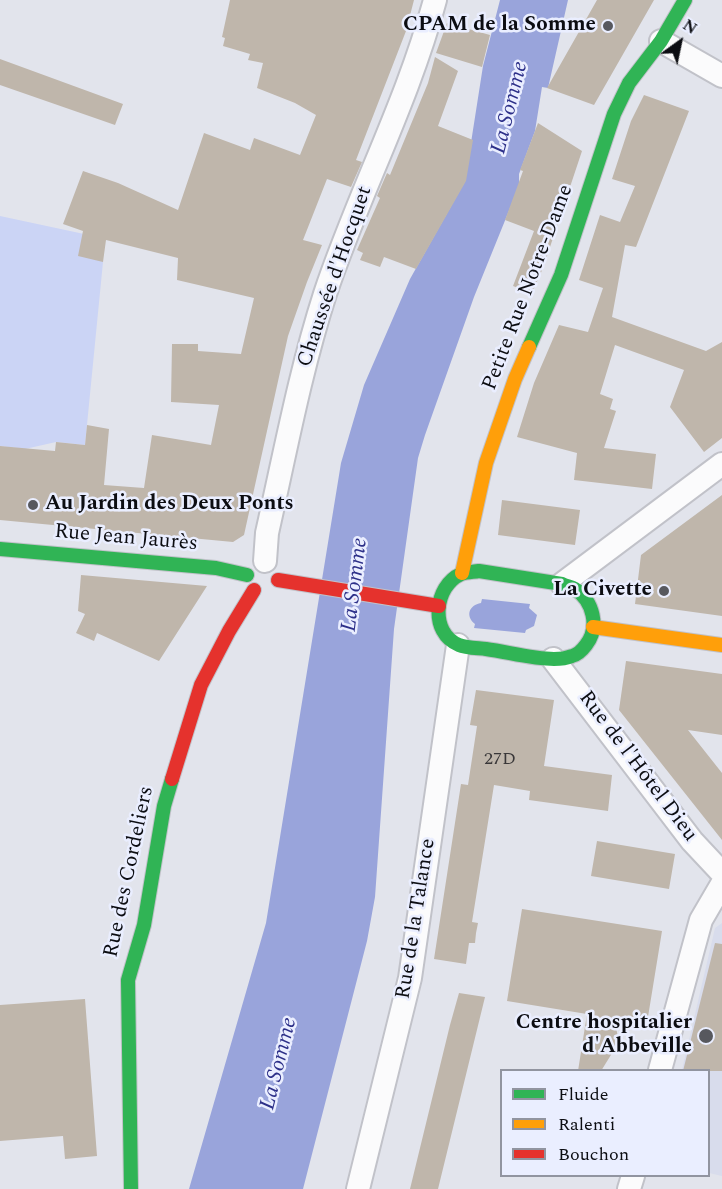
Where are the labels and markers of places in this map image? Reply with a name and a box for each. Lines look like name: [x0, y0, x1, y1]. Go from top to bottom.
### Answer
place label: CPAM de la Somme: [403, 13, 596, 39]
marker: CPAM de la Somme: [601, 19, 615, 33]
place label: Au Jardin des Deux Ponts: [45, 492, 294, 518]
marker: Au Jardin des Deux Ponts: [26, 498, 40, 512]
place label: La Civette: [553, 578, 652, 604]
marker: La Civette: [657, 584, 671, 598]
place label: Centre hospitalier d'Abbeville: [516, 1011, 692, 1061]
marker: Centre hospitalier d'Abbeville: [697, 1027, 715, 1045]

